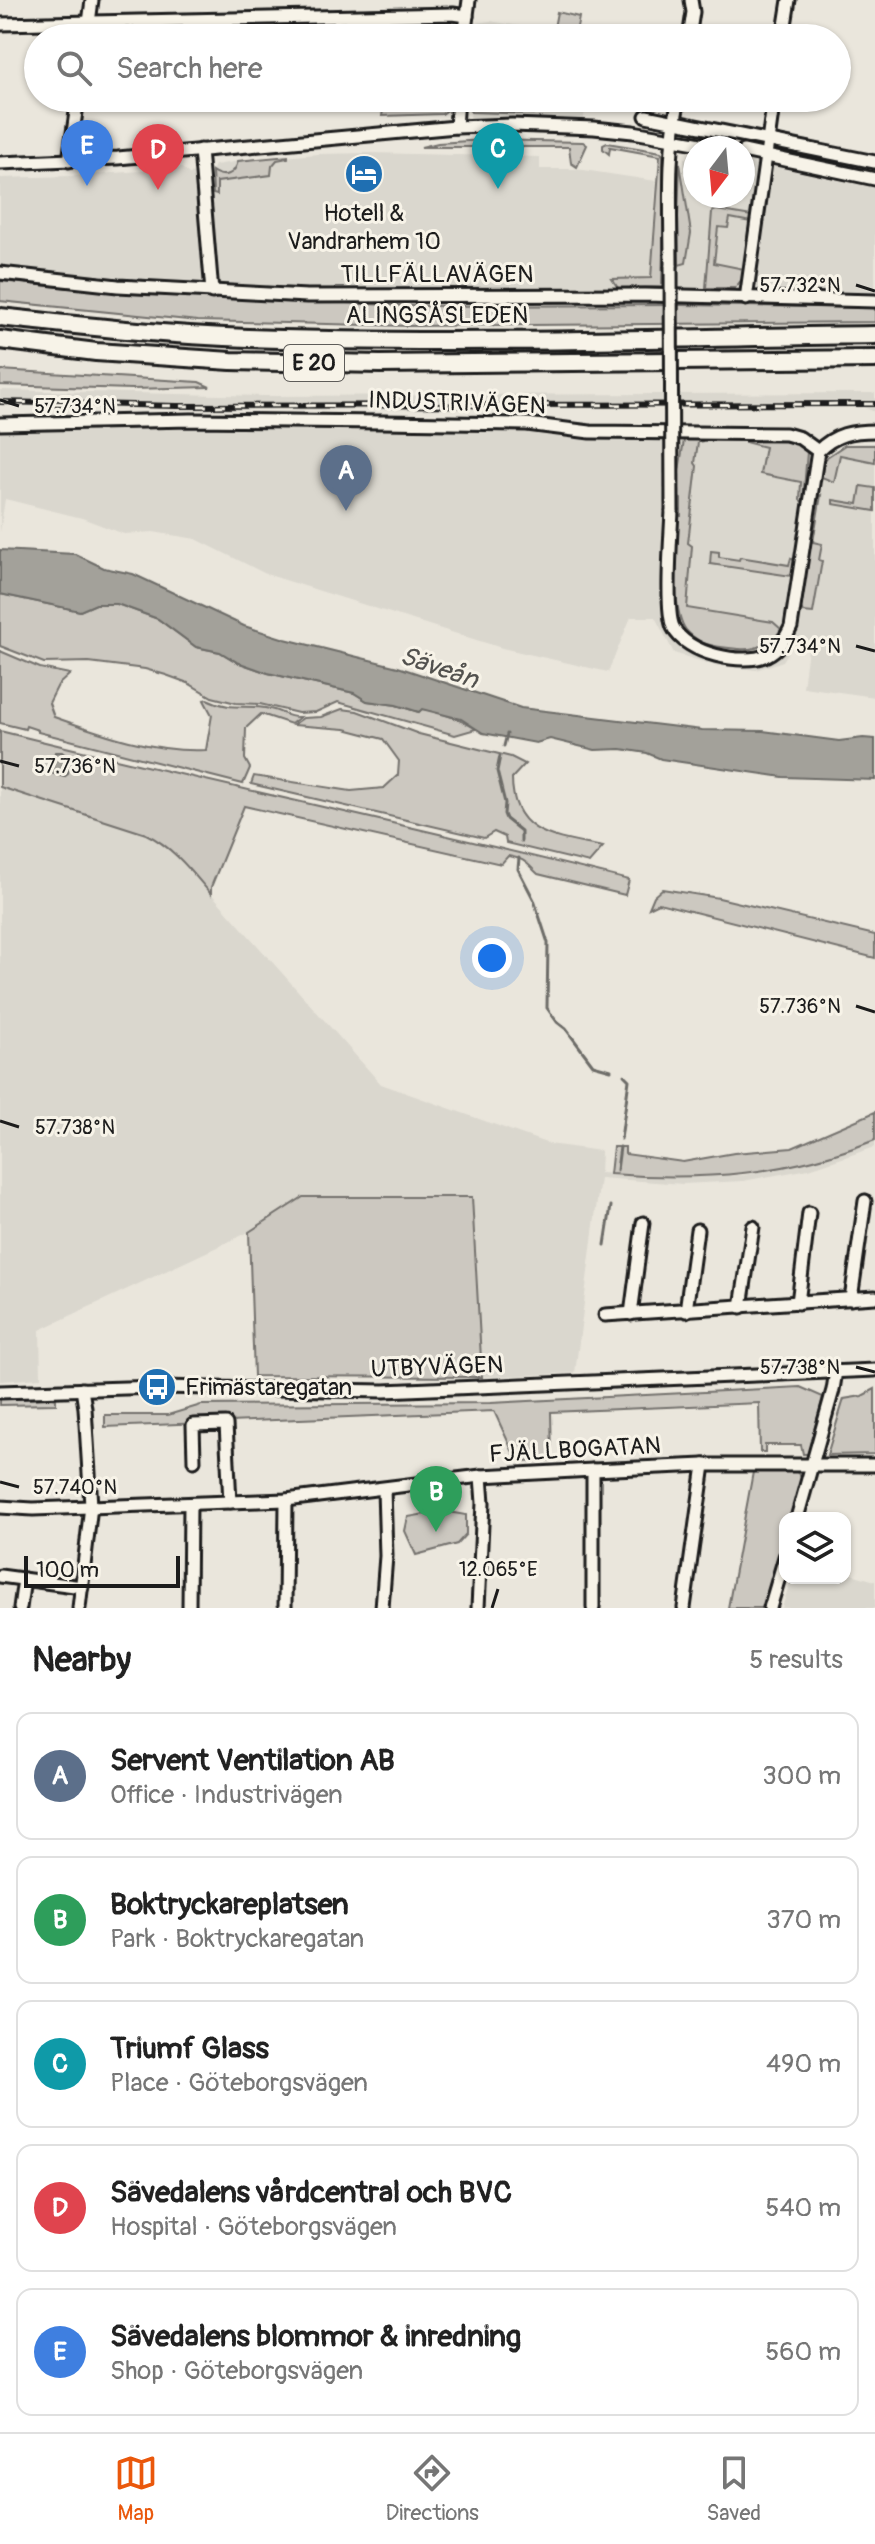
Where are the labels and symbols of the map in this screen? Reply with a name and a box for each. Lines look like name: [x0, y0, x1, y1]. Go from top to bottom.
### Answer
pin: E: [61, 120, 113, 186]
pin: C: [472, 123, 524, 189]
pin: D: [132, 124, 184, 190]
north arrow: [683, 136, 755, 208]
hotel icon: Hotell & Vandrarhem 10: [343, 153, 385, 195]
place label: Hotell & Vandrarhem 10: [287, 199, 441, 256]
street label: TILLFÄLLAVÄGEN: [341, 260, 533, 289]
text: 57.732°N: [760, 273, 841, 298]
street label: ALINGSÅSLEDEN: [346, 300, 528, 330]
road number: E 20: [284, 345, 344, 381]
street label: INDUSTRIVÄGEN: [368, 385, 546, 421]
text: 57.734°N: [34, 394, 116, 419]
pin: A: [320, 445, 372, 511]
text: 57.734°N: [759, 634, 841, 659]
water label: Säveån: [396, 640, 483, 697]
text: 57.736°N: [34, 754, 116, 779]
your location: [472, 938, 512, 978]
text: 57.736°N: [759, 994, 841, 1019]
text: 57.738°N: [35, 1115, 115, 1140]
street label: UTBYVÄGEN: [370, 1350, 504, 1384]
text: 57.738°N: [760, 1355, 840, 1380]
bus stop icon: Frimästaregatan: [136, 1366, 178, 1408]
place label: Frimästaregatan: [185, 1373, 352, 1402]
street label: FJÄLLBOGATAN: [488, 1431, 662, 1469]
pin: B: [410, 1466, 462, 1532]
text: 57.740°N: [33, 1475, 117, 1500]
scale bar: [24, 1552, 180, 1588]
text: 12.065°E: [459, 1557, 537, 1582]

